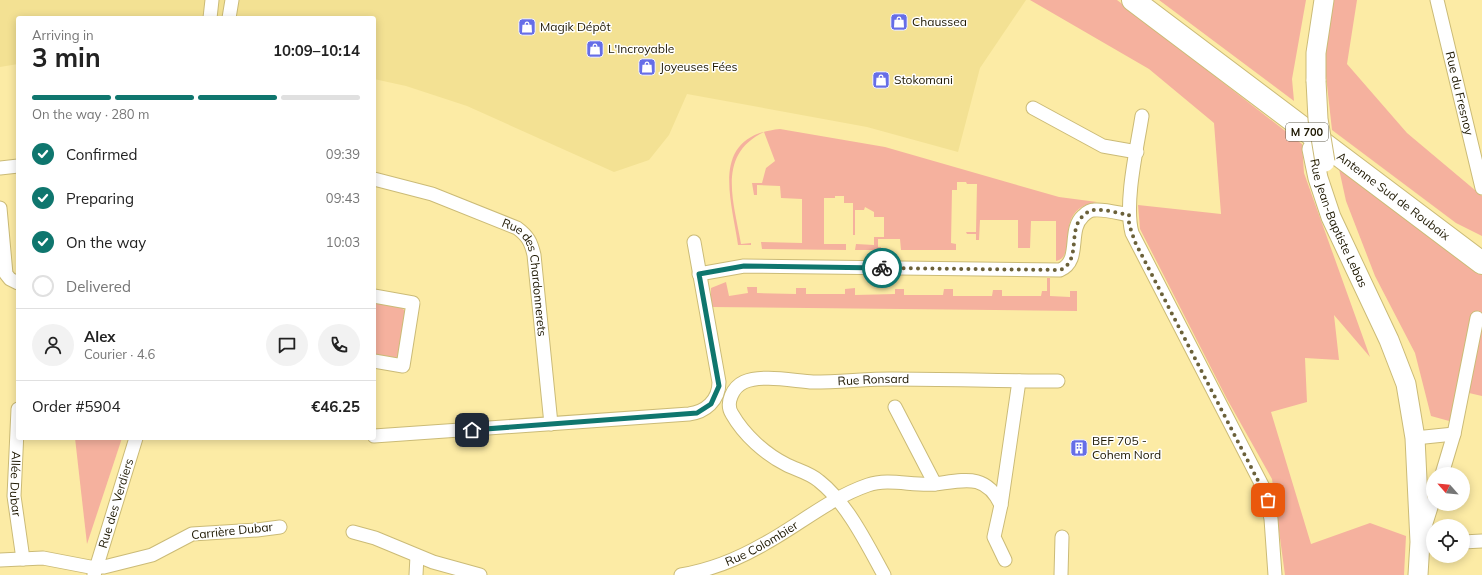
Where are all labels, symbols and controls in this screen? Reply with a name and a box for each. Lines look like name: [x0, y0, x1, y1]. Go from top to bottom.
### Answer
shop icon: Chaussea: [889, 12, 909, 32]
place label: Chaussea: [912, 14, 967, 29]
shop icon: Magik Dépôt: [517, 17, 537, 37]
place label: Magik Dépôt: [540, 19, 611, 34]
text: Arriving in: [32, 27, 94, 43]
shop icon: L'Incroyable: [585, 39, 605, 59]
text: 3 min: [32, 41, 101, 74]
text: 10:09–10:14: [273, 41, 360, 60]
place label: L'Incroyable: [608, 41, 674, 56]
street label: Rue du Fresnoy: [1443, 50, 1477, 137]
shop icon: Joyeuses Fées: [637, 57, 657, 77]
place label: Joyeuses Fées: [660, 59, 738, 74]
shop icon: Stokomani: [871, 70, 891, 90]
place label: Stokomani: [894, 72, 953, 87]
text: On the way · 280 m: [32, 106, 149, 122]
road number: M 700: [1286, 123, 1328, 141]
icon: check: [32, 143, 54, 165]
text: Confirmed: [66, 145, 137, 164]
text: 09:39: [326, 146, 360, 162]
street label: Antenne Sud de Roubaix: [1334, 148, 1454, 244]
street label: Rue Jean-Baptiste Lebas: [1307, 157, 1371, 290]
icon: check: [32, 187, 54, 209]
text: Preparing: [66, 189, 134, 208]
text: 09:43: [326, 190, 360, 206]
street label: Rue des Chardonnerets: [500, 215, 550, 337]
icon: check: [32, 231, 54, 253]
text: On the way: [66, 233, 146, 252]
text: 10:03: [326, 234, 360, 250]
courier: [862, 248, 902, 288]
icon: bike: [871, 257, 893, 279]
text: Delivered: [66, 277, 131, 296]
button: person: [32, 324, 74, 366]
button: chat: [266, 324, 308, 366]
button: phone: [318, 324, 360, 366]
text: Alex: [84, 327, 116, 346]
text: Courier · 4.6: [84, 346, 155, 362]
street label: Rue Ronsard: [837, 371, 909, 388]
text: Order #5904: [32, 397, 120, 416]
text: €46.25: [311, 397, 360, 416]
pin: [455, 413, 489, 447]
icon: home: [461, 419, 483, 441]
place label: BEF 705 - Cohem Nord: [1092, 433, 1161, 462]
building icon: BEF 705 - Cohem Nord: [1069, 438, 1089, 458]
street label: Allée Dubar: [7, 451, 25, 518]
street label: Rue des Verdiers: [95, 456, 136, 550]
north arrow: [1426, 467, 1470, 511]
map controls: [1426, 467, 1470, 563]
pin: [1251, 483, 1285, 517]
icon: bag: [1257, 489, 1279, 511]
street label: Rue Colombier: [723, 517, 801, 569]
street label: Carrière Dubar: [190, 519, 274, 542]
button: locate: [1426, 519, 1470, 563]

